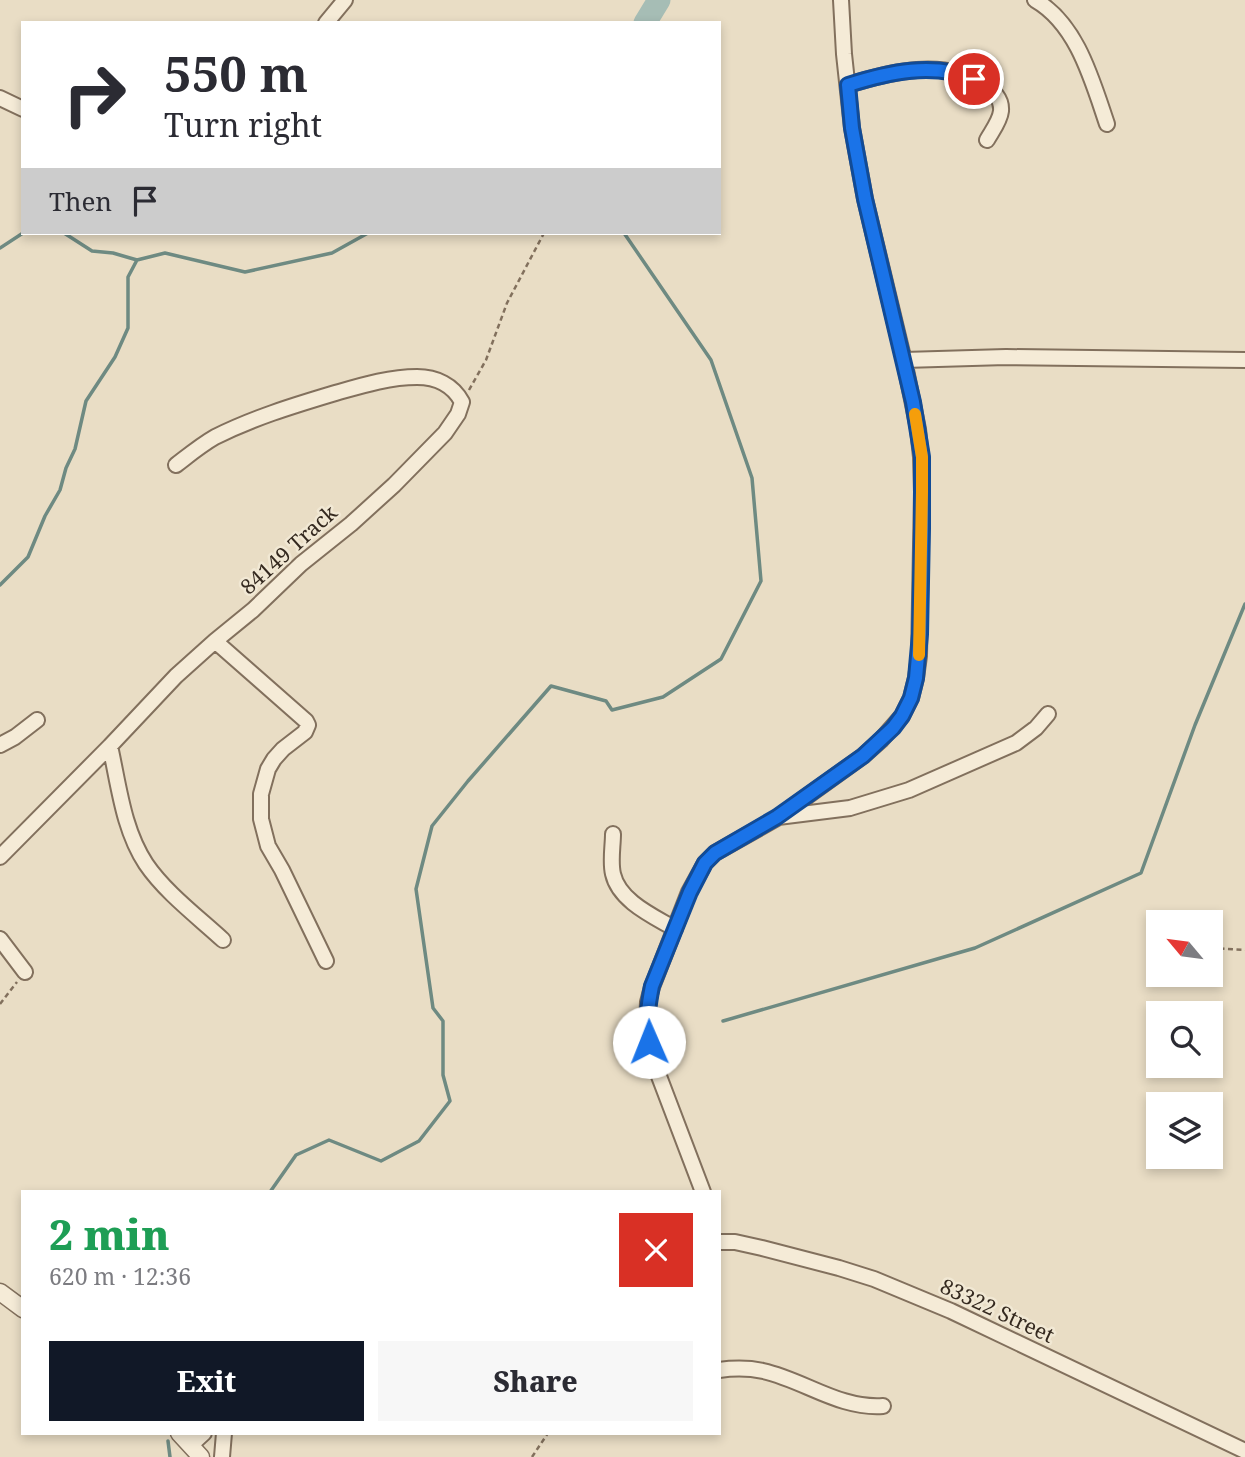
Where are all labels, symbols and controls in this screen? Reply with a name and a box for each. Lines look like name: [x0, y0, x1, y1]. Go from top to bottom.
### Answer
text: 550 m: [164, 40, 308, 106]
icon: right: [49, 49, 140, 140]
pin: [944, 49, 1004, 109]
icon: arrive: [955, 60, 993, 98]
text: Turn right: [164, 103, 322, 146]
icon: arrive: [126, 182, 164, 220]
text: Then: [49, 183, 112, 219]
street label: 84149 Track: [234, 498, 343, 600]
north arrow: [1146, 910, 1223, 987]
map controls: [1146, 910, 1223, 1169]
button: search: [1146, 1001, 1223, 1078]
position arrow: [612, 1005, 686, 1079]
button: layers: [1146, 1092, 1223, 1169]
text: 2 min: [49, 1205, 170, 1262]
button: close: [619, 1213, 693, 1287]
text: 620 m · 12:36: [49, 1260, 191, 1292]
street label: 83322 Street: [936, 1271, 1059, 1349]
button: Exit: [49, 1341, 364, 1421]
button: Share: [378, 1341, 693, 1421]

